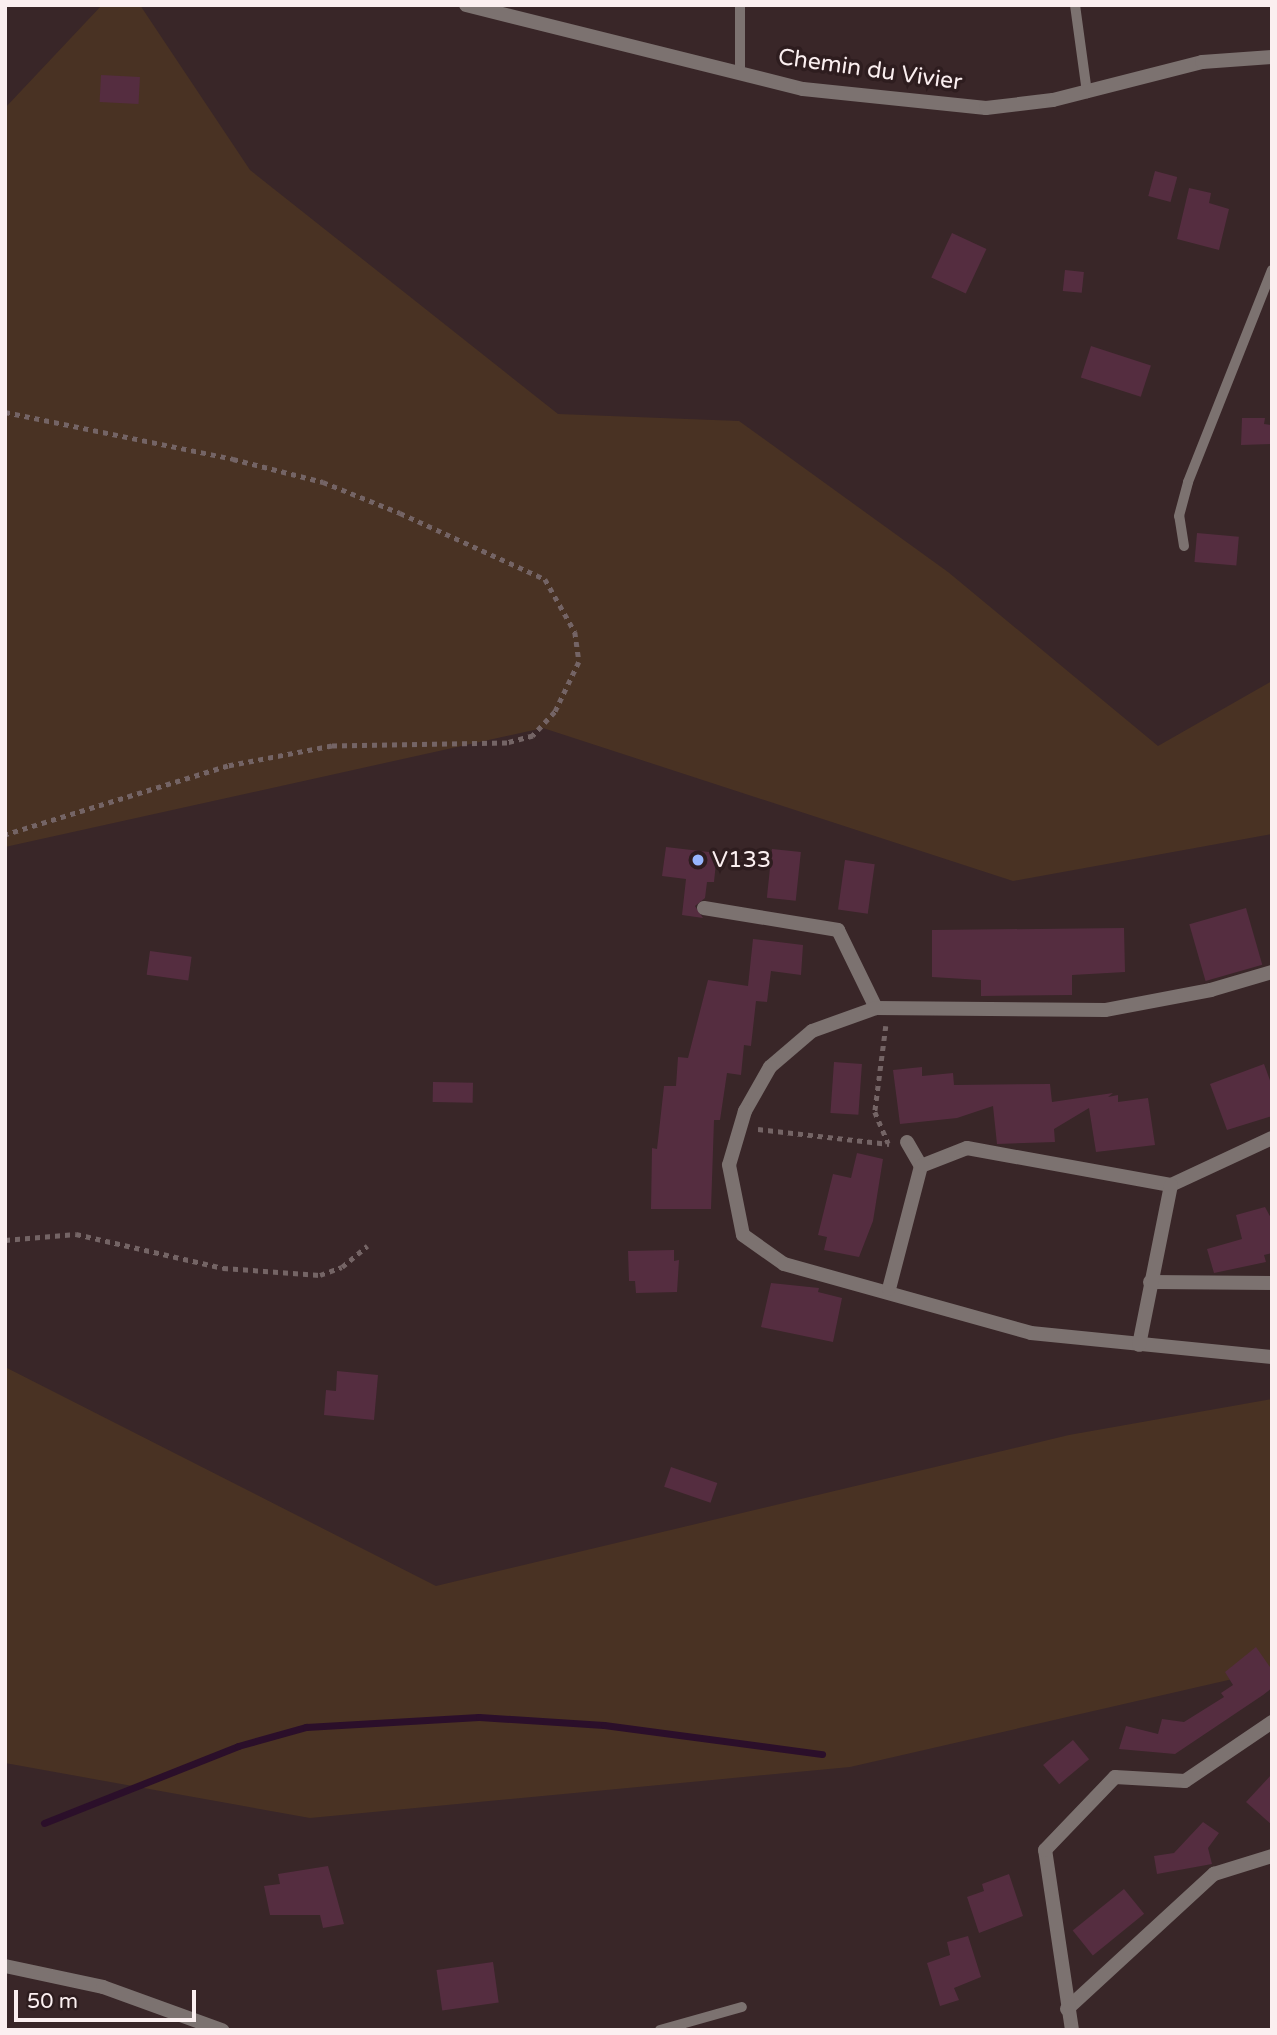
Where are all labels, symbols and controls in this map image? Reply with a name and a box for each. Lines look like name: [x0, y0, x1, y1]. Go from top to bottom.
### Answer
street label: Chemin du Vivier: [776, 43, 964, 97]
place label: V133: [712, 846, 771, 874]
marker: V133: [690, 852, 706, 868]
scale bar: [18, 1976, 200, 2020]
text: 50 m: [27, 1989, 78, 2014]

